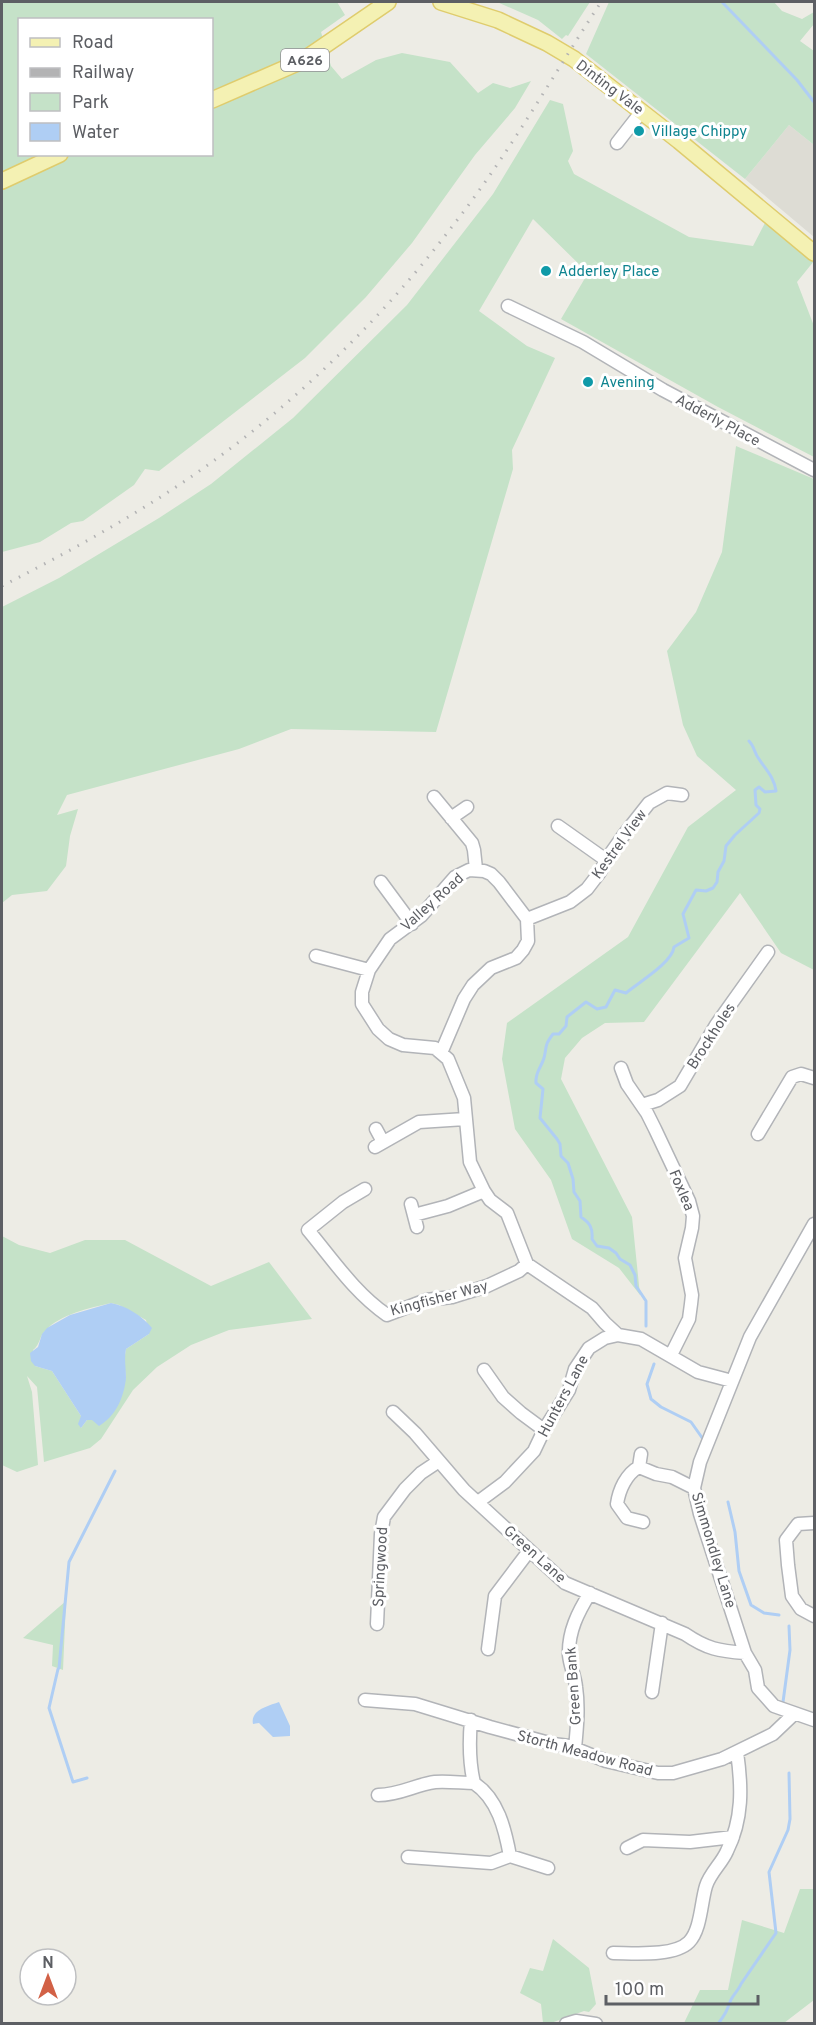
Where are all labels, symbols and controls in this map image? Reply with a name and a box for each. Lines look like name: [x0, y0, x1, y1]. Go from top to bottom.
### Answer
legend: [18, 18, 213, 156]
text: Road: [72, 32, 114, 55]
road number: A626: [281, 49, 329, 71]
street label: Dinting Vale: [571, 57, 647, 120]
text: Railway: [72, 62, 134, 85]
text: Park: [72, 92, 109, 115]
text: Water: [72, 122, 119, 145]
place label: Village Chippy: [651, 123, 747, 142]
marker: Village Chippy: [632, 124, 646, 138]
place label: Adderley Place: [558, 263, 659, 282]
marker: Adderley Place: [539, 264, 553, 278]
place label: Avening: [600, 374, 655, 393]
marker: Avening: [581, 375, 595, 389]
street label: Adderly Place: [672, 391, 763, 452]
street label: Kestrel View: [588, 806, 652, 884]
street label: Valley Road: [398, 870, 469, 936]
street label: Brockholes: [684, 1000, 741, 1074]
street label: Foxlea: [664, 1167, 698, 1214]
street label: Kingfisher Way: [388, 1277, 491, 1322]
street label: Hunters Lane: [535, 1352, 594, 1441]
street label: Simmondley Lane: [686, 1490, 739, 1611]
street label: Green Lane: [499, 1522, 569, 1588]
street label: Springwood: [370, 1526, 393, 1608]
street label: Green Bank: [562, 1646, 587, 1726]
street label: Storth Meadow Road: [515, 1727, 655, 1782]
north arrow: [18, 1947, 78, 2007]
text: N: [42, 1954, 54, 1974]
scale bar: [606, 1968, 758, 2006]
text: 100 m: [615, 1979, 664, 2002]

